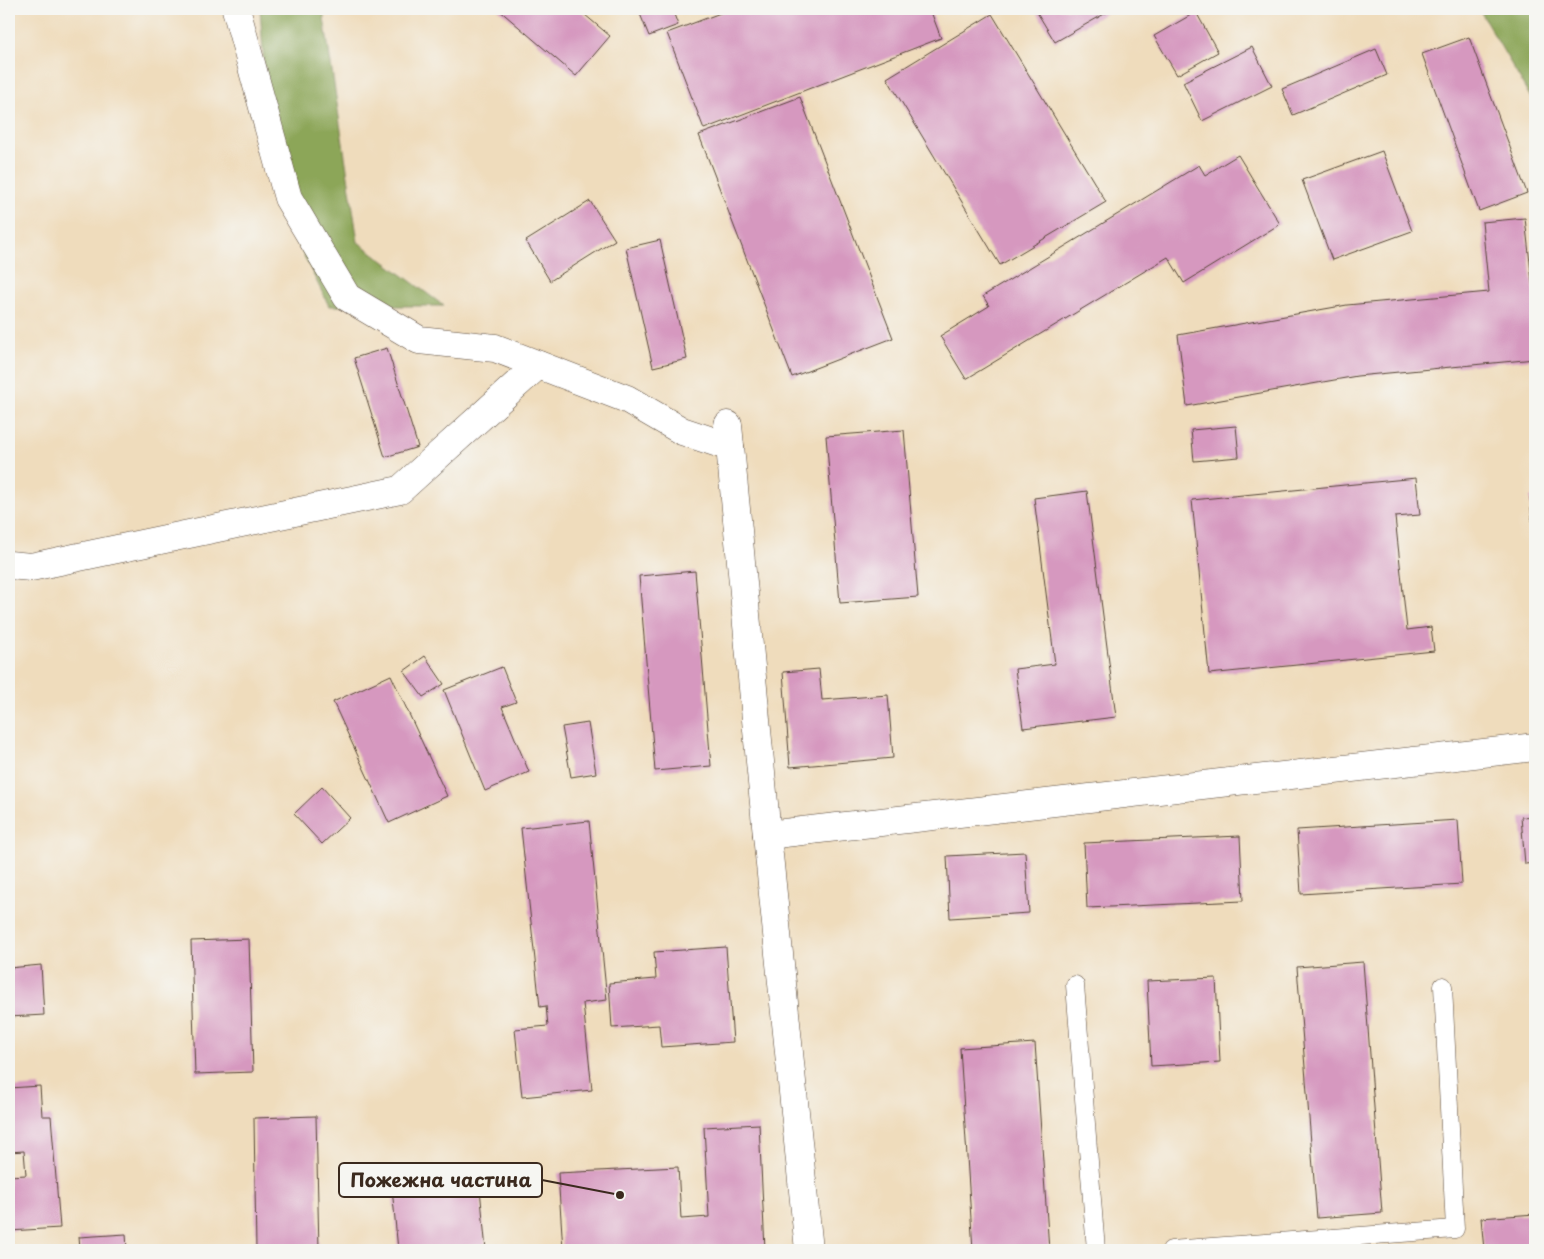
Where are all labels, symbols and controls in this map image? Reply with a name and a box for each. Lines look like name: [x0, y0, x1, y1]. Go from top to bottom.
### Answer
callout: Пожежна частина: [339, 1163, 542, 1197]
text: Пожежна частина: [350, 1165, 532, 1193]

